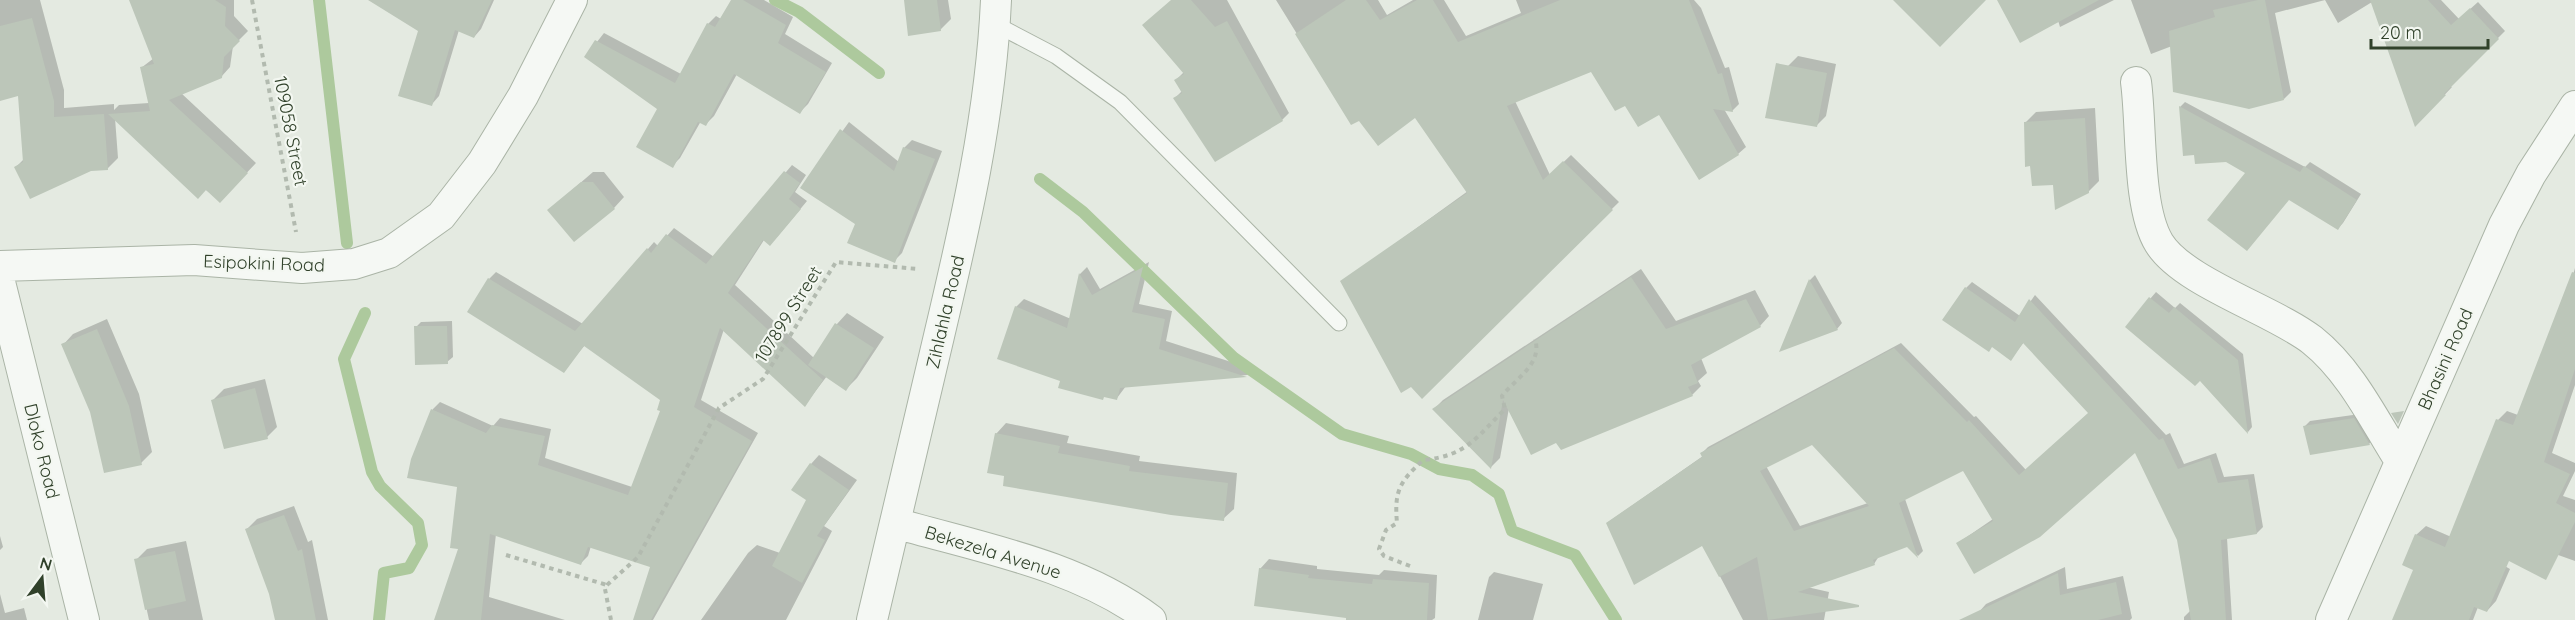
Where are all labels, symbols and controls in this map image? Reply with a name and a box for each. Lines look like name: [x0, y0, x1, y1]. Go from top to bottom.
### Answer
scale bar: [2371, 12, 2488, 50]
text: 20 m: [2380, 21, 2422, 44]
street label: 109058 Street: [269, 74, 313, 188]
street label: Esipokini Road: [203, 249, 325, 277]
street label: Zihlahla Road: [921, 253, 969, 371]
street label: 107899 Street: [749, 261, 827, 367]
street label: Bhasini Road: [2412, 305, 2478, 413]
street label: Dloko Road: [19, 401, 65, 501]
street label: Bekezela Avenue: [922, 520, 1064, 584]
north arrow: [12, 548, 72, 608]
text: N: [38, 552, 55, 575]

